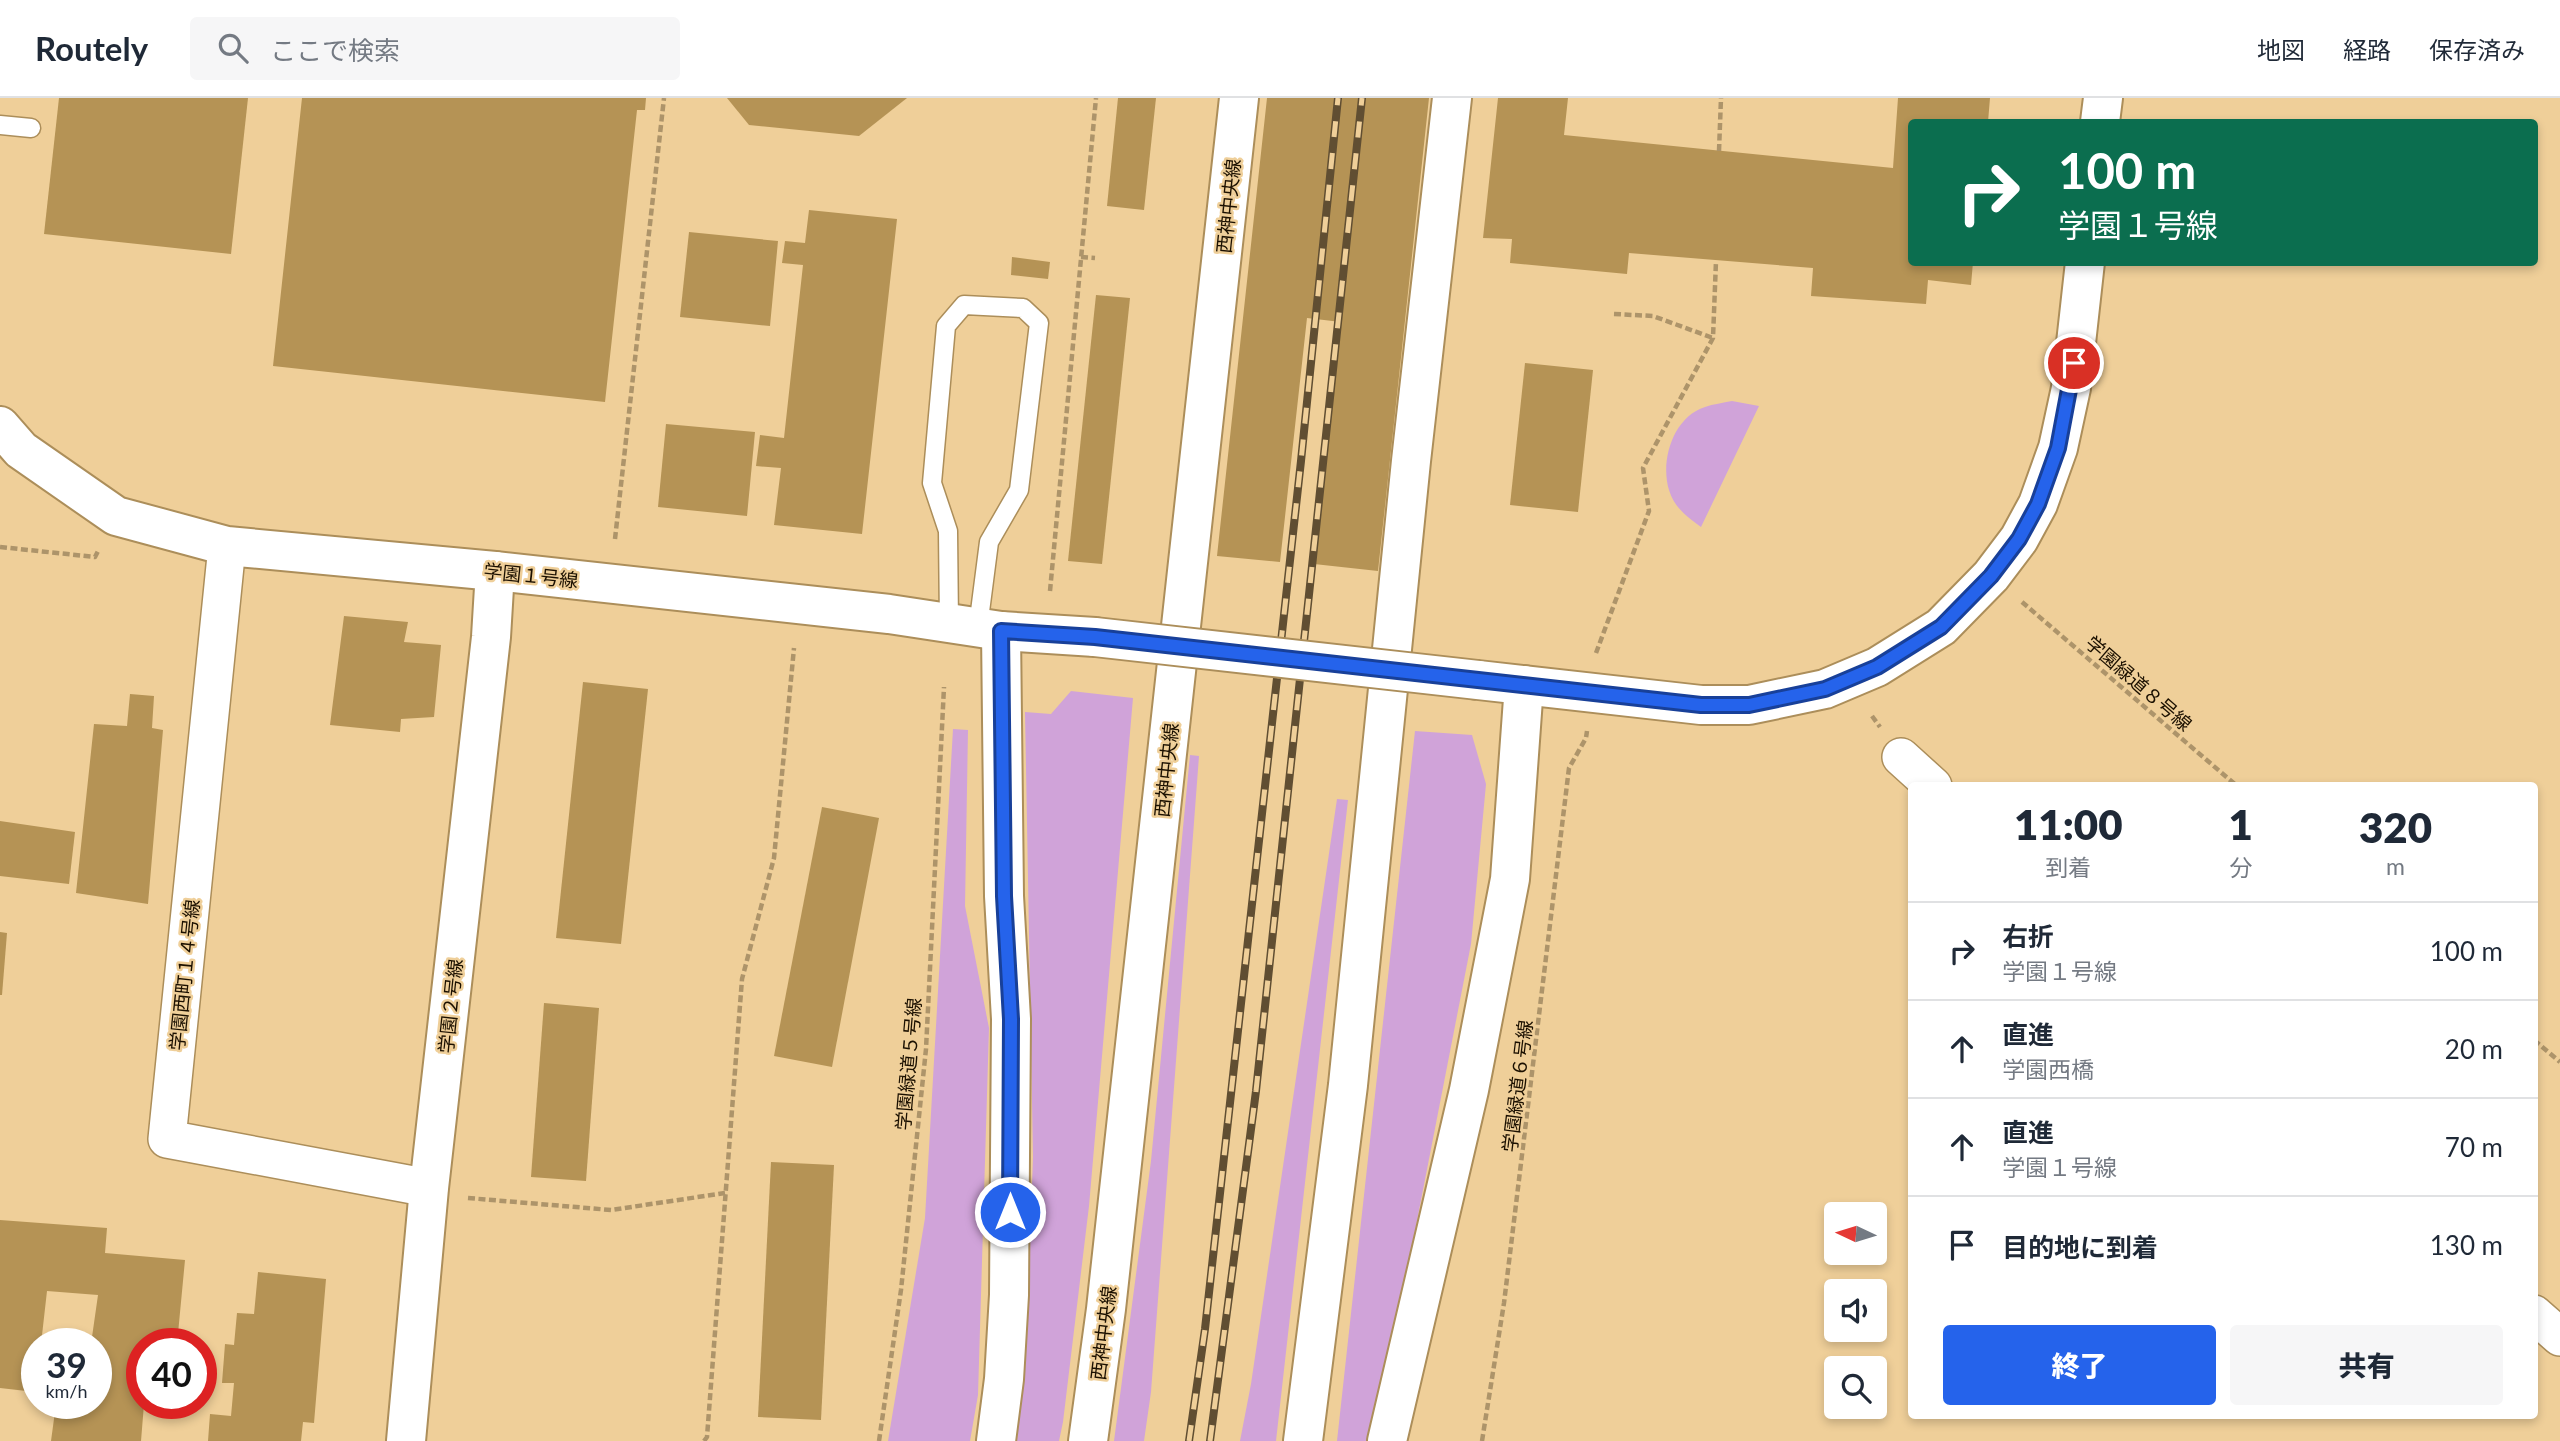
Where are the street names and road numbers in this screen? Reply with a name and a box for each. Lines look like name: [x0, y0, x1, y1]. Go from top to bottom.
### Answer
street label: 西神中央線: [1212, 158, 1244, 254]
street label: 学園１号線: [483, 559, 579, 591]
street label: 学園緑道８号線: [2081, 631, 2197, 735]
street label: 西神中央線: [1150, 722, 1182, 818]
street label: 学園西町１４号線: [165, 898, 203, 1052]
street label: 学園２号線: [434, 958, 466, 1054]
street label: 学園緑道５号線: [891, 997, 925, 1131]
street label: 学園緑道６号線: [1497, 1019, 1537, 1153]
street label: 西神中央線: [1086, 1284, 1120, 1382]

